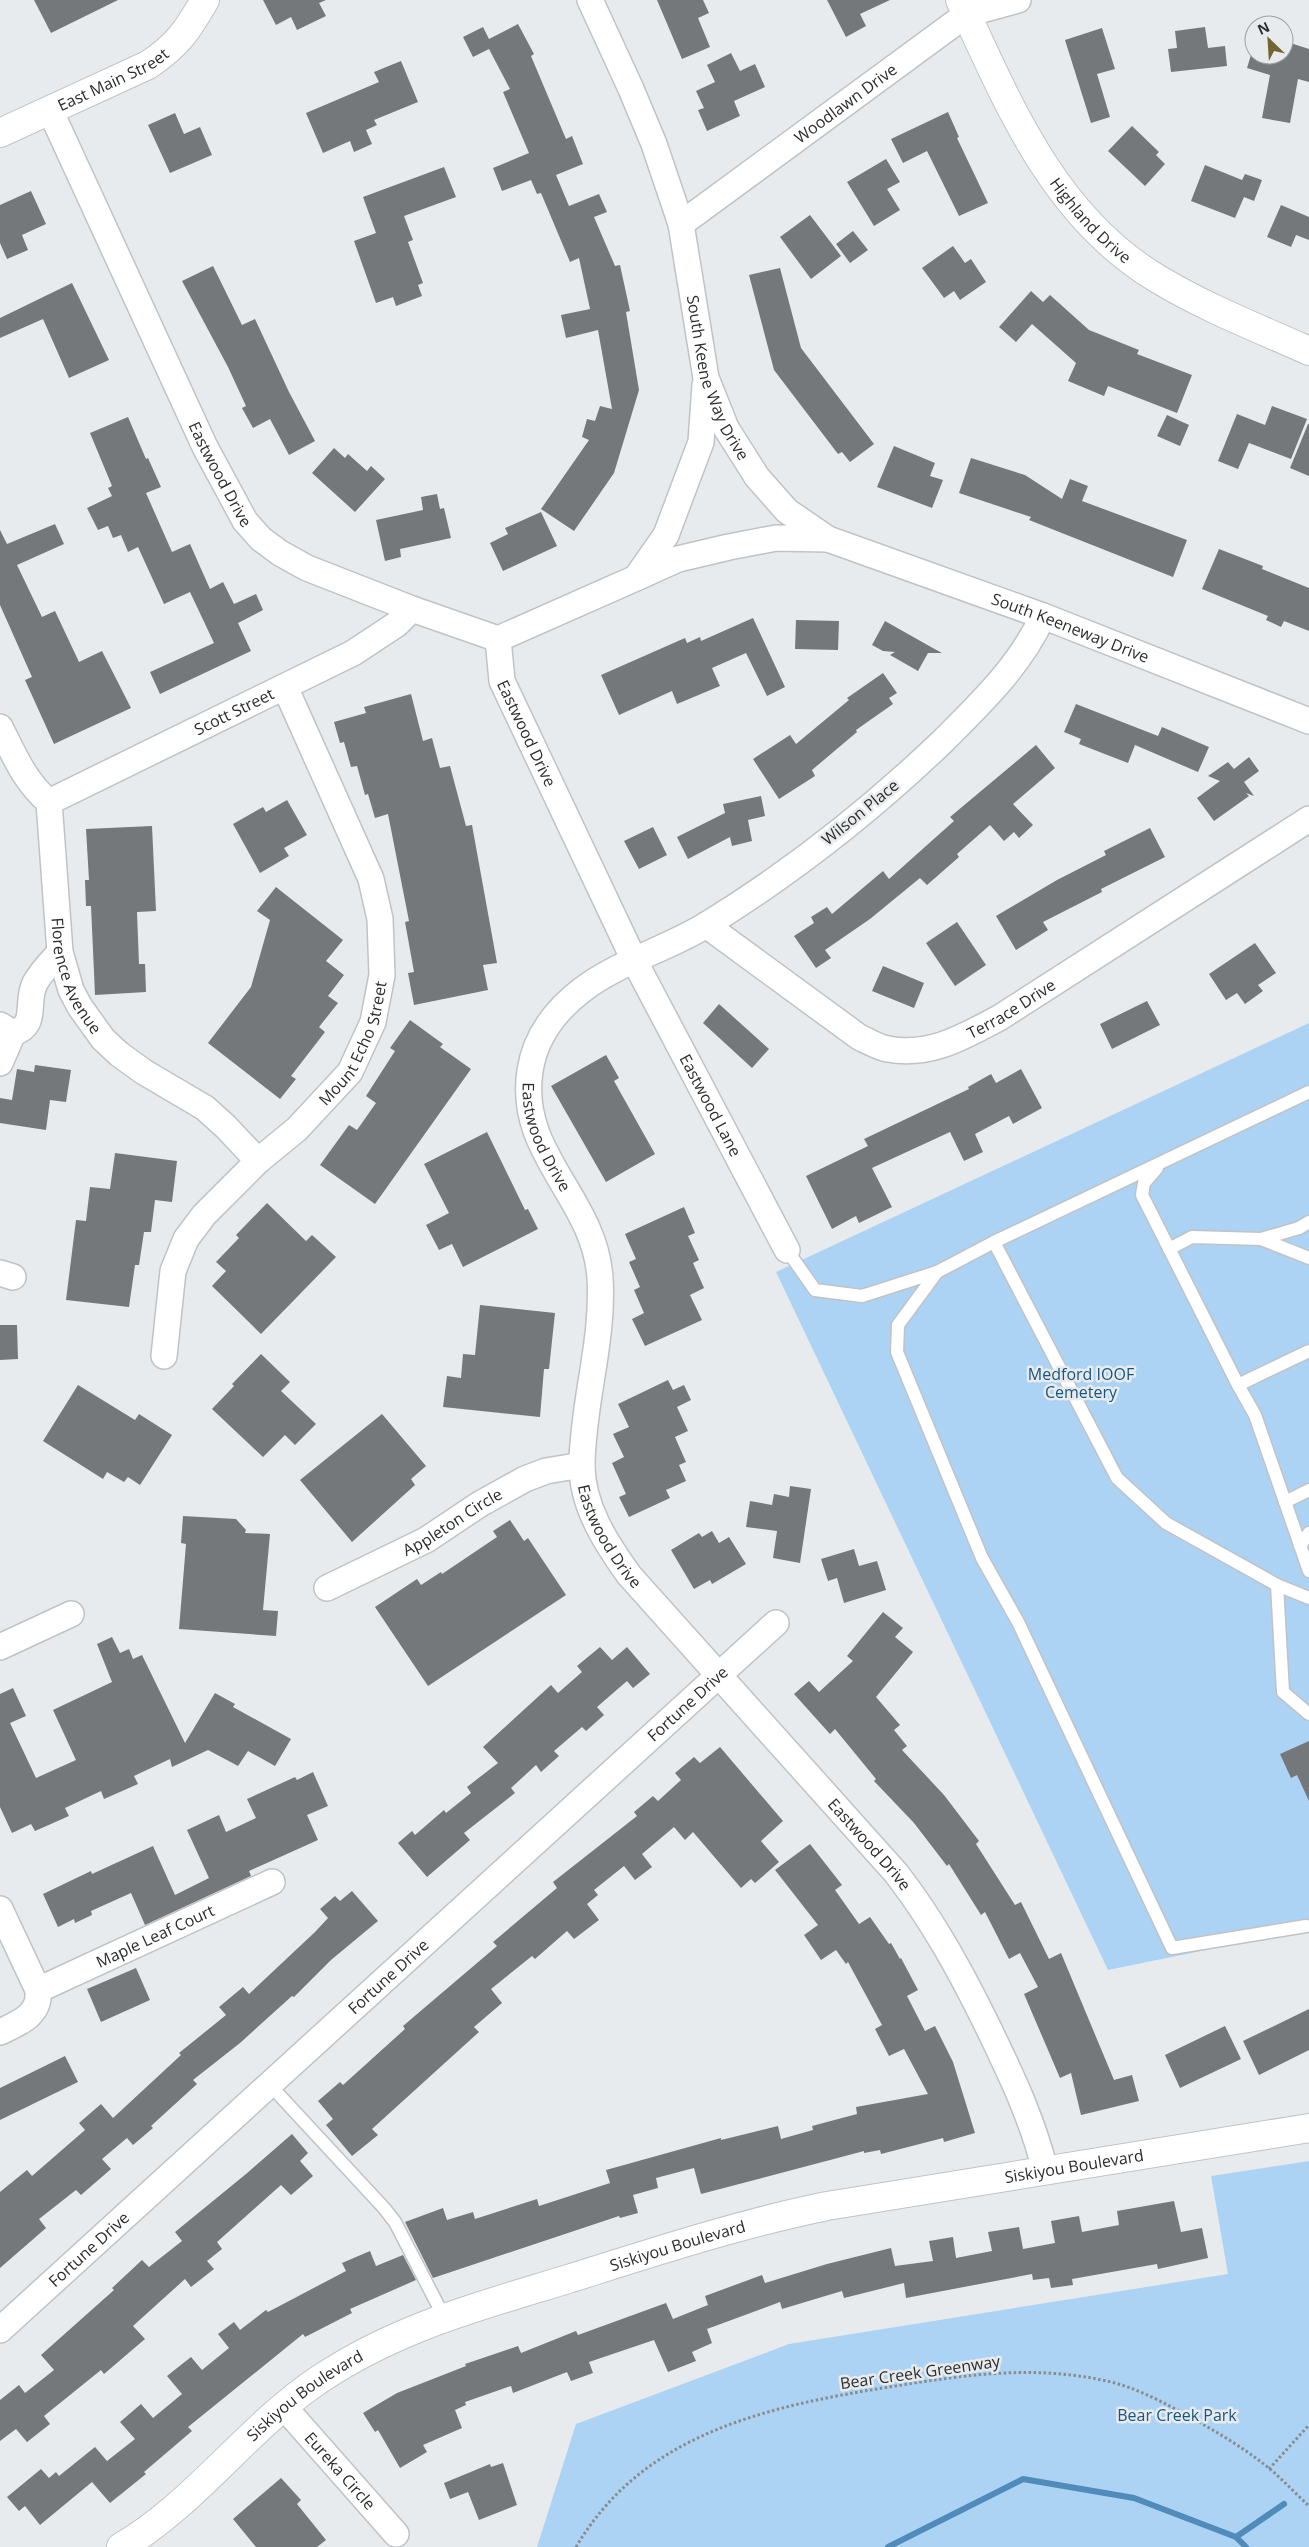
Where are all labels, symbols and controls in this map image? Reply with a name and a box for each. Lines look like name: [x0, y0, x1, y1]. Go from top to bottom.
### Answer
north arrow: [1244, 15, 1294, 65]
text: N: [1254, 17, 1272, 39]
street label: East Main Street: [54, 43, 174, 116]
street label: Woodlawn Drive: [790, 58, 901, 148]
street label: Highland Drive: [1045, 173, 1136, 268]
street label: South Keene Way Drive: [682, 293, 755, 464]
street label: Eastwood Drive: [184, 418, 256, 532]
street label: South Keeneway Drive: [989, 587, 1152, 668]
street label: Eastwood Drive: [492, 676, 561, 790]
street label: Scott Street: [190, 682, 278, 740]
street label: Wilson Place: [817, 774, 903, 850]
street label: Florence Avenue: [46, 917, 107, 1038]
street label: Terrace Drive: [963, 974, 1060, 1044]
street label: Mount Echo Street: [313, 979, 392, 1110]
street label: Eastwood Lane: [675, 1050, 747, 1160]
street label: Eastwood Drive: [517, 1082, 576, 1196]
park label: Medford IOOF Cemetery: [1028, 1363, 1134, 1403]
street label: Eastwood Drive: [573, 1482, 647, 1593]
street label: Appleton Circle: [399, 1483, 506, 1561]
street label: Fortune Drive: [642, 1661, 733, 1746]
street label: Eastwood Drive: [823, 1793, 916, 1895]
street label: Maple Leaf Court: [92, 1899, 218, 1973]
street label: Fortune Drive: [343, 1934, 433, 2019]
street label: Siskiyou Boulevard: [1003, 2144, 1145, 2188]
street label: Fortune Drive: [44, 2207, 134, 2292]
street label: Siskiyou Boulevard: [607, 2215, 748, 2276]
street label: Siskiyou Boulevard: [242, 2345, 367, 2446]
street label: Bear Creek Greenway: [839, 2350, 1002, 2394]
park label: Bear Creek Park: [1117, 2404, 1237, 2426]
street label: Eureka Circle: [300, 2427, 381, 2514]

